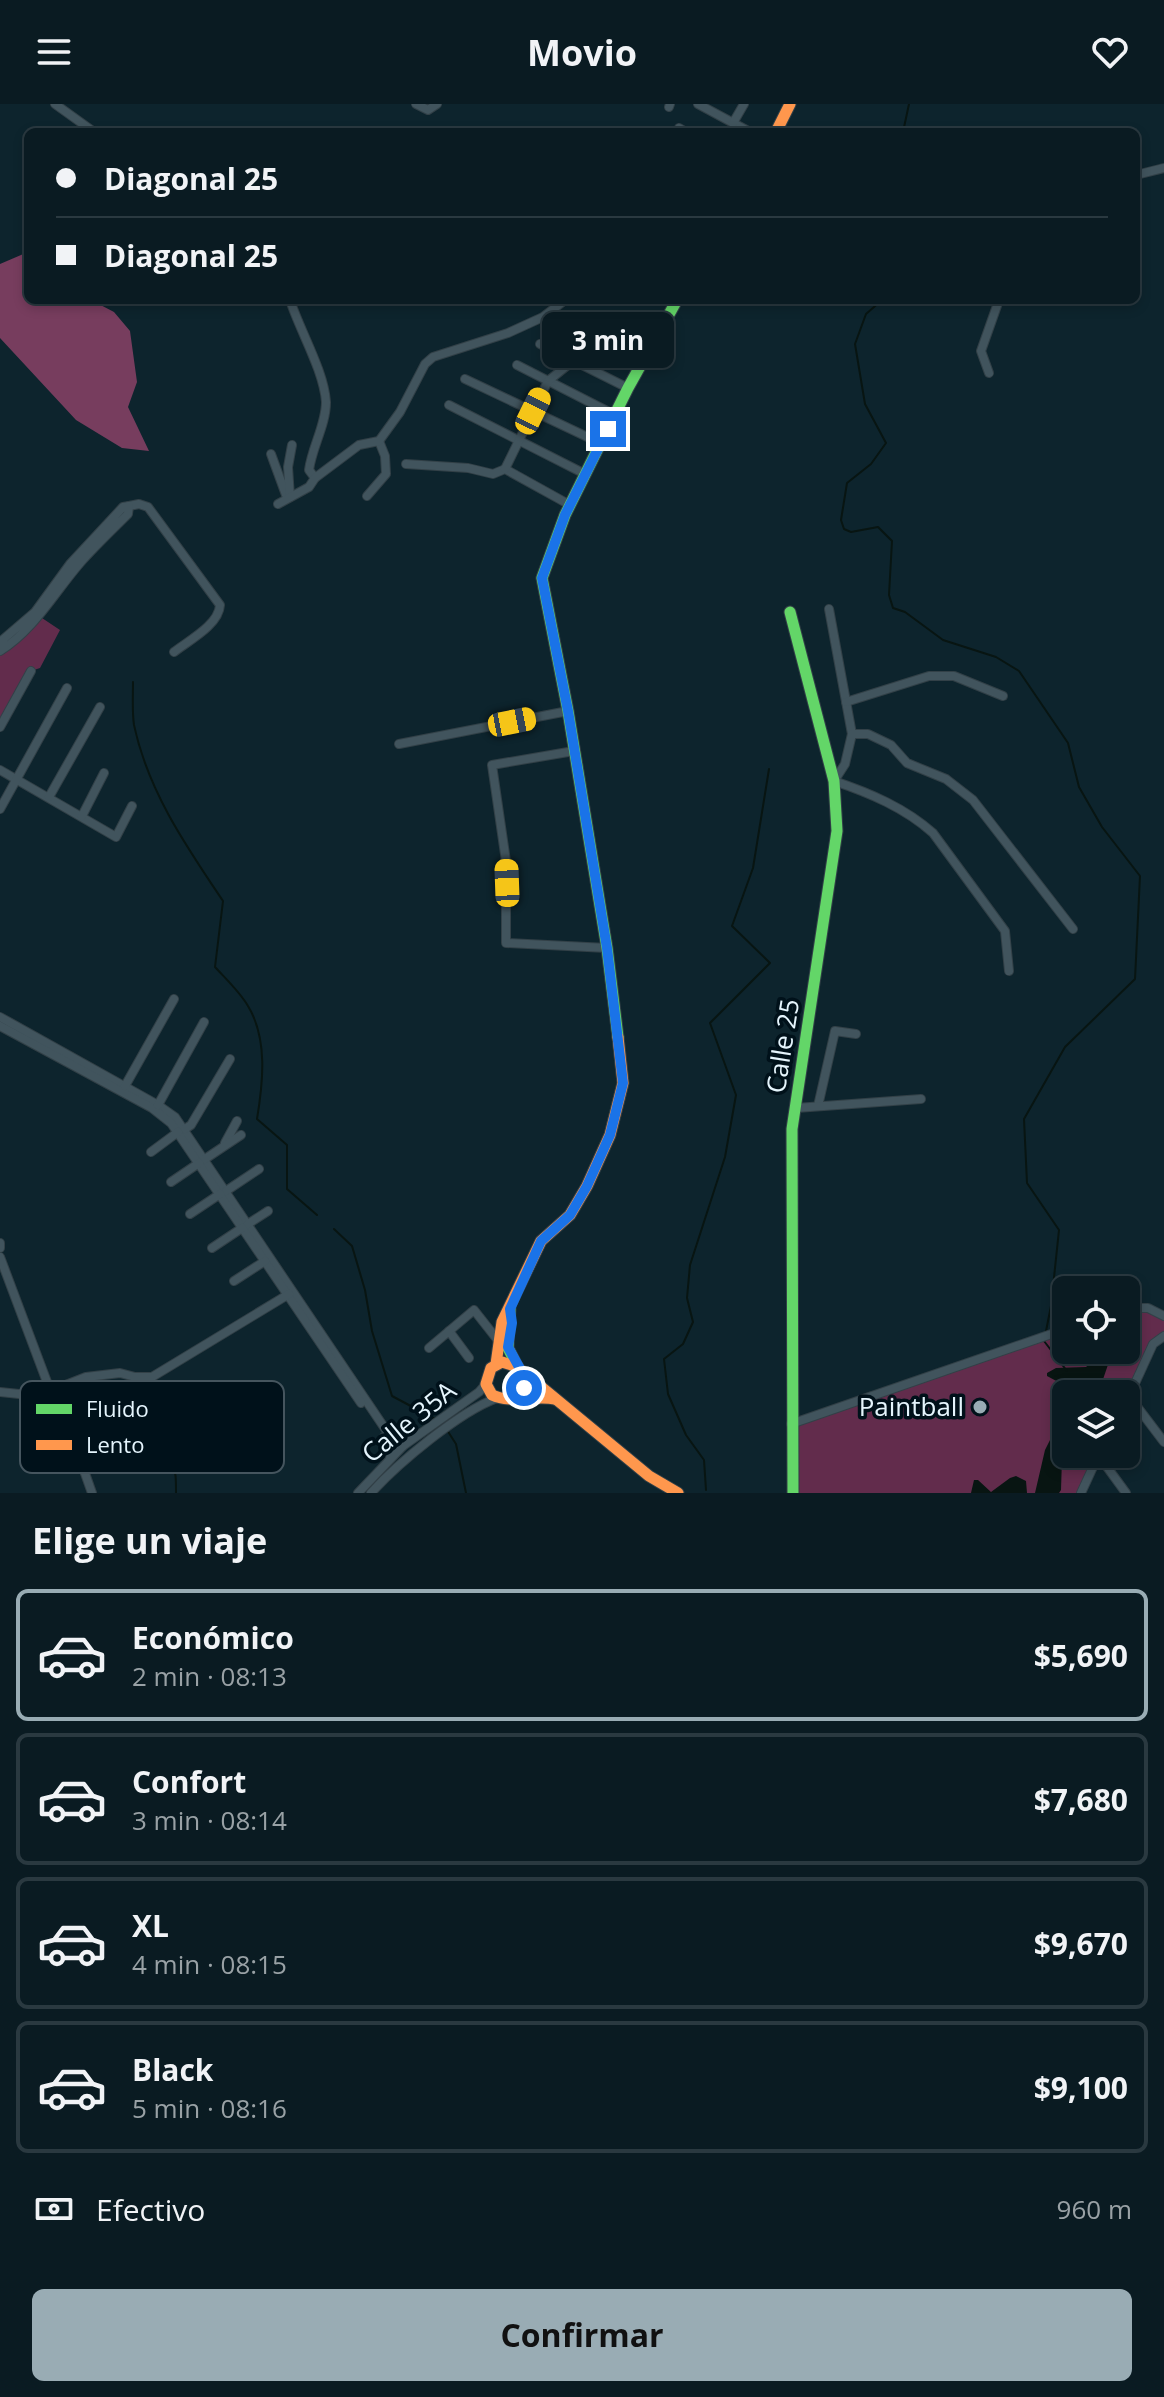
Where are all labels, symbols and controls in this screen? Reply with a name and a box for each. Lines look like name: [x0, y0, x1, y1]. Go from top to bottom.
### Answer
text: Movio: [527, 28, 637, 77]
icon: menu: [32, 30, 76, 74]
icon: heart: [1088, 30, 1132, 74]
text: Diagonal 25: [104, 158, 278, 199]
text: Diagonal 25: [104, 235, 278, 276]
callout: 3 min: [542, 313, 674, 369]
text: 3 min: [572, 322, 644, 358]
car: [512, 384, 554, 438]
route end: [590, 411, 626, 447]
car: [486, 706, 538, 738]
car: [494, 859, 520, 907]
street label: Calle 25: [757, 996, 807, 1096]
map controls: [1052, 1276, 1140, 1468]
button: locate: [1052, 1276, 1140, 1364]
route start: [506, 1370, 542, 1406]
street label: Calle 35A: [354, 1372, 463, 1470]
button: layers: [1052, 1380, 1140, 1468]
legend: [20, 1381, 284, 1473]
place label: Paintball: [859, 1388, 964, 1424]
text: Fluido: [86, 1393, 149, 1423]
marker: Paintball: [971, 1398, 989, 1416]
text: Lento: [86, 1429, 144, 1459]
text: Elige un viaje: [32, 1516, 267, 1565]
text: Económico: [132, 1617, 294, 1658]
icon: car: [36, 1619, 108, 1691]
text: $5,690: [1034, 1635, 1128, 1676]
text: 2 min · 08:13: [132, 1658, 287, 1694]
text: Confort: [132, 1761, 246, 1802]
icon: car: [36, 1763, 108, 1835]
text: $7,680: [1034, 1779, 1128, 1820]
text: 3 min · 08:14: [132, 1802, 287, 1838]
text: XL: [132, 1905, 169, 1946]
icon: car: [36, 1907, 108, 1979]
text: $9,670: [1034, 1923, 1128, 1964]
text: 4 min · 08:15: [132, 1946, 287, 1982]
text: Black: [132, 2049, 213, 2090]
icon: car: [36, 2051, 108, 2123]
text: $9,100: [1034, 2067, 1128, 2108]
text: 5 min · 08:16: [132, 2090, 287, 2126]
icon: cash: [32, 2187, 76, 2231]
text: Efectivo: [96, 2189, 205, 2230]
text: 960 m: [1057, 2191, 1132, 2227]
button: Confirmar: [32, 2289, 1132, 2381]

